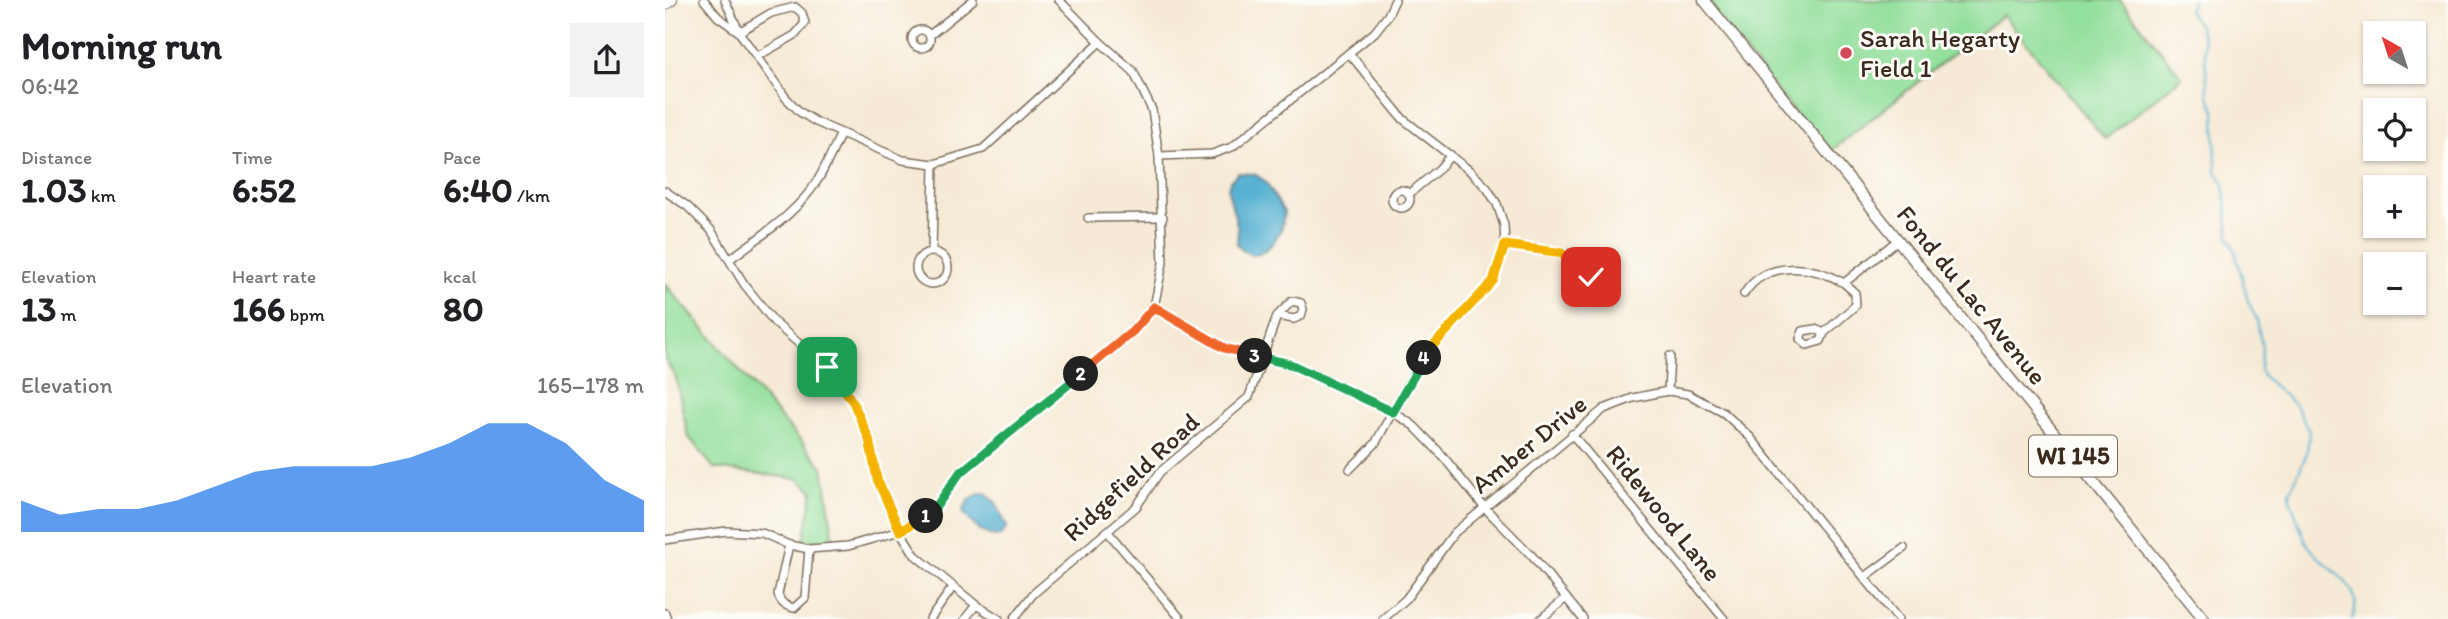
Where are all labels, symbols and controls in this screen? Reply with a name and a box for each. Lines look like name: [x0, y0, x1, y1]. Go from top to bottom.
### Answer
north arrow: [2363, 21, 2425, 84]
map controls: [2363, 21, 2426, 315]
place label: Sarah Hegarty Field 1: [1860, 22, 2020, 84]
text: Morning run: [21, 23, 222, 69]
button: share: [570, 23, 644, 97]
marker: Sarah Hegarty Field 1: [1838, 45, 1854, 61]
text: 06:42: [21, 72, 79, 100]
button: locate: [2363, 98, 2426, 161]
text: Distance: [21, 146, 92, 169]
text: Time: [232, 146, 273, 169]
text: Pace: [443, 146, 481, 169]
text: 1.03: [21, 169, 87, 211]
text: 6:52: [232, 169, 296, 211]
text: 6:40: [443, 169, 513, 211]
button: +: [2363, 175, 2426, 238]
text: km: [87, 184, 116, 207]
text: /km: [513, 184, 550, 207]
street label: Fond du Lac Avenue: [1890, 199, 2054, 391]
pin: [1561, 247, 1621, 307]
button: −: [2363, 252, 2426, 315]
icon: check: [1572, 258, 1610, 296]
text: Elevation: [21, 265, 97, 288]
text: Heart rate: [232, 265, 316, 288]
text: kcal: [443, 265, 477, 288]
text: 13: [21, 288, 56, 330]
text: 166: [232, 288, 285, 330]
text: 80: [443, 288, 484, 330]
text: m: [56, 303, 77, 326]
text: bpm: [285, 303, 325, 326]
pin: [797, 337, 857, 397]
pin: 3: [1237, 338, 1273, 374]
pin: 4: [1407, 340, 1441, 376]
text: 3: [1249, 344, 1260, 367]
text: 4: [1418, 346, 1429, 369]
icon: arrive: [808, 348, 846, 386]
pin: 2: [1063, 356, 1099, 392]
text: 2: [1076, 362, 1086, 385]
text: Elevation: [21, 371, 112, 399]
text: 165–178 m: [537, 371, 644, 399]
street label: Amber Drive: [1465, 388, 1593, 500]
street label: Ridgefield Road: [1056, 406, 1206, 548]
road number: WI 145: [2029, 435, 2117, 476]
street label: Ridewood Lane: [1599, 438, 1729, 588]
pin: 1: [909, 498, 943, 534]
text: 1: [921, 504, 930, 527]

